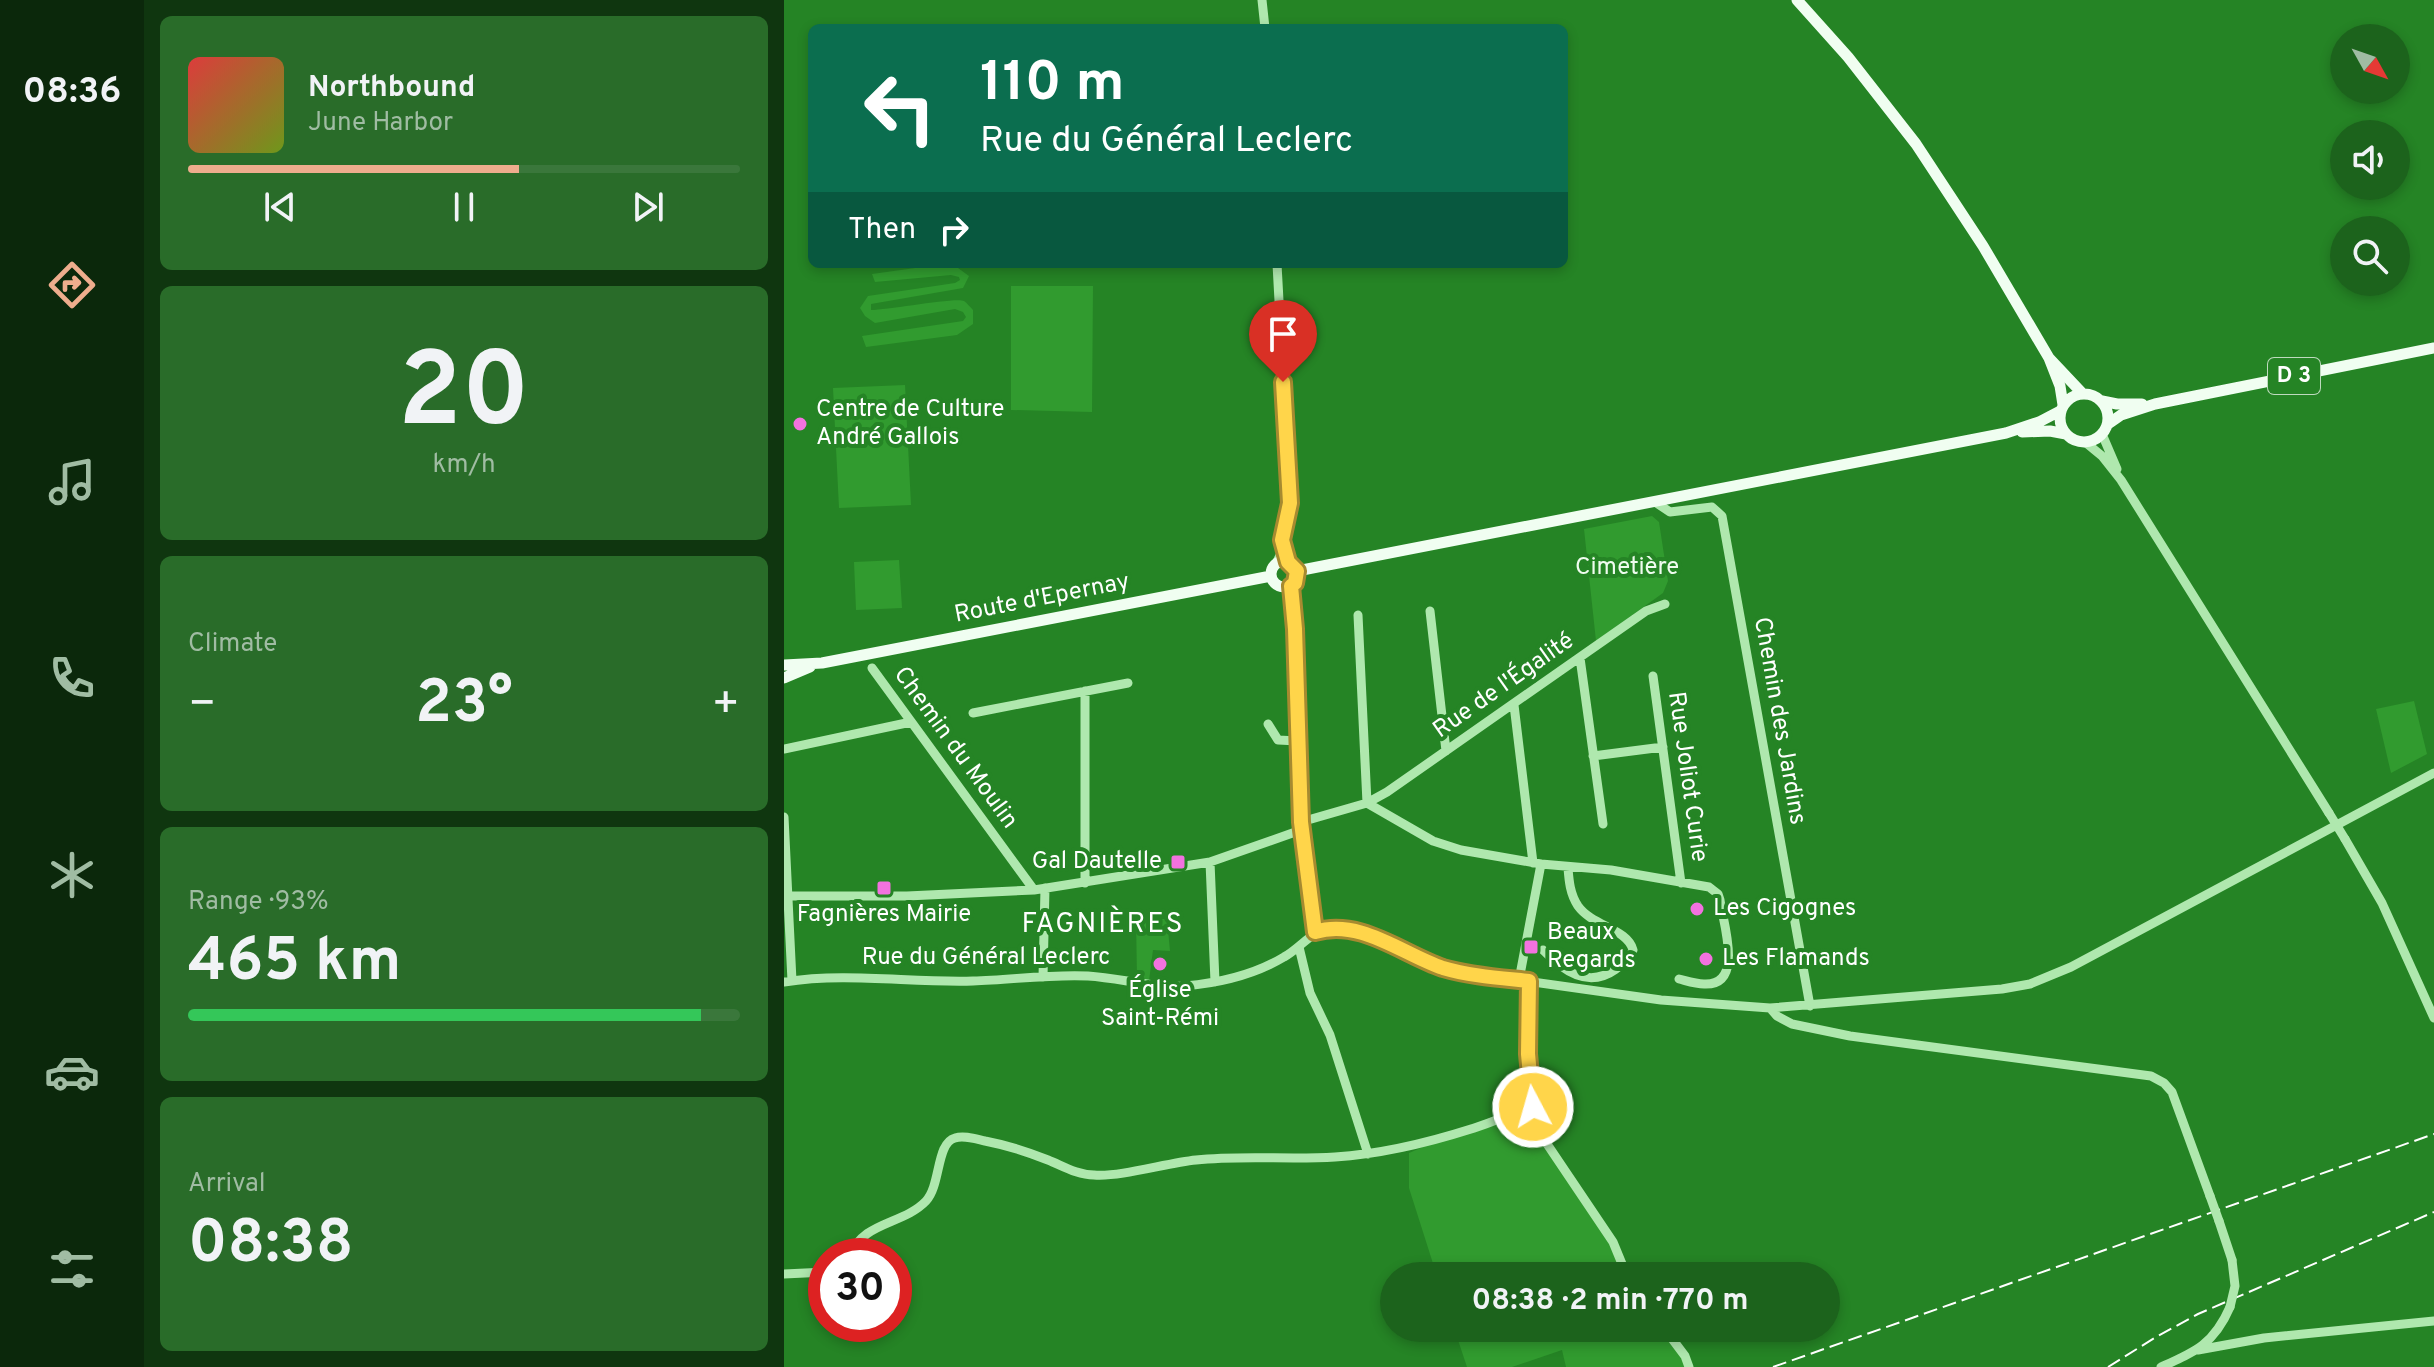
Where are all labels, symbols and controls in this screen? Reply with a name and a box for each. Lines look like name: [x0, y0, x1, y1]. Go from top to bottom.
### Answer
north arrow: [2330, 24, 2410, 104]
map controls: [2330, 24, 2410, 296]
text: 110 m: [980, 50, 1125, 120]
icon: left: [848, 56, 952, 160]
text: 08:36: [23, 70, 121, 116]
text: Northbound: [308, 70, 475, 107]
text: June Harbor: [308, 107, 453, 140]
text: Rue du Général Leclerc: [980, 119, 1353, 165]
button: sound: [2330, 120, 2410, 200]
icon: previous: [258, 185, 302, 229]
icon: pause: [442, 185, 486, 229]
icon: next: [626, 185, 670, 229]
icon: right: [932, 208, 976, 252]
text: Then: [848, 212, 916, 249]
button: search: [2330, 216, 2410, 296]
icon: directions: [44, 257, 100, 313]
pin: [1249, 300, 1317, 382]
icon: arrive: [1261, 312, 1305, 356]
text: 20: [398, 331, 530, 463]
road number: D 3: [2268, 358, 2320, 394]
place label: Centre de Culture André Gallois: [816, 395, 1005, 453]
marker: Centre de Culture André Gallois: [791, 415, 809, 433]
text: km/h: [432, 449, 496, 482]
icon: music: [44, 454, 100, 510]
park label: Cimetière: [1575, 553, 1679, 583]
street label: Route d'Epernay: [952, 567, 1132, 631]
street label: Chemin des Jardins: [1746, 615, 1812, 827]
street label: Rue de l'Égalité: [1427, 625, 1580, 746]
text: Climate: [188, 628, 277, 661]
icon: phone: [44, 650, 100, 706]
street label: Chemin du Moulin: [886, 661, 1024, 835]
text: 23°: [415, 668, 513, 744]
text: −: [188, 678, 216, 734]
text: +: [712, 678, 740, 734]
street label: Rue Joliot Curie: [1660, 690, 1714, 864]
icon: climate: [44, 847, 100, 903]
place label: Gal Dautelle: [1032, 847, 1162, 877]
marker: Gal Dautelle: [1169, 853, 1187, 871]
marker: Fagnières Mairie: [875, 879, 893, 897]
text: Range · 93%: [188, 886, 329, 919]
place label: Les Cigognes: [1713, 894, 1856, 924]
place label: Fagnières Mairie: [797, 900, 971, 930]
marker: Les Cigognes: [1688, 900, 1706, 918]
district label: FAGNIÈRES: [1022, 905, 1184, 943]
place label: Beaux Regards: [1547, 918, 1636, 976]
text: 465 km: [188, 926, 401, 1002]
marker: Beaux Regards: [1522, 938, 1540, 956]
street label: Rue du Général Leclerc: [862, 943, 1110, 973]
place label: Les Flamands: [1722, 944, 1870, 974]
marker: Les Flamands: [1697, 950, 1715, 968]
marker: Église Saint-Rémi: [1151, 955, 1169, 973]
place label: Église Saint-Rémi: [1101, 974, 1219, 1034]
icon: car: [44, 1044, 100, 1100]
position arrow: [1491, 1065, 1575, 1149]
text: Arrival: [188, 1168, 266, 1201]
text: 08:38: [188, 1208, 353, 1284]
speed limit sign: 30: [808, 1238, 912, 1342]
icon: filters: [44, 1241, 100, 1297]
text: 08:38 · 2 min · 770 m: [1472, 1283, 1748, 1320]

